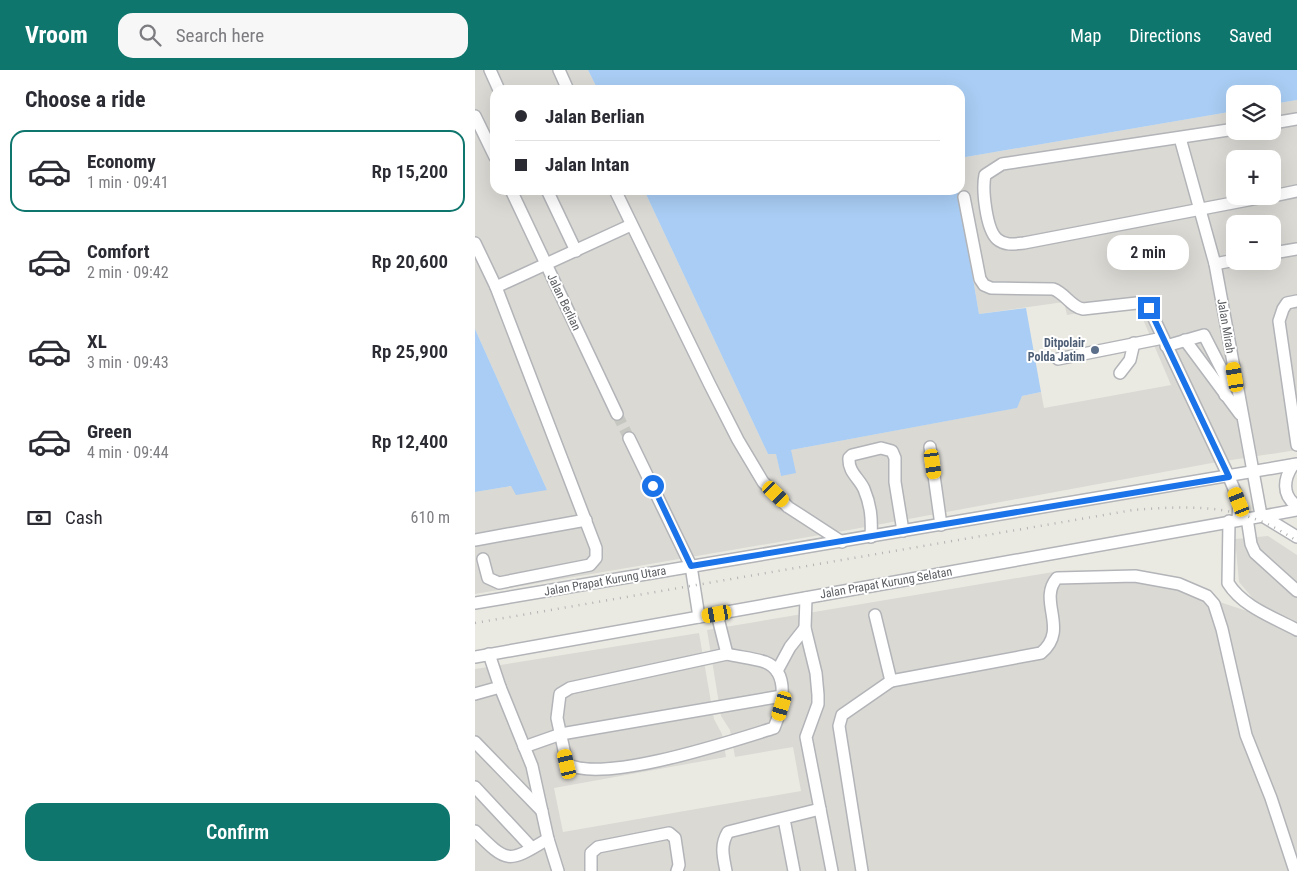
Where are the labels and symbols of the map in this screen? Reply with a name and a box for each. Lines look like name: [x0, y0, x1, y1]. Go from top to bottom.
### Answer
callout: 2 min: [1108, 236, 1190, 270]
street label: Jalan Berlian: [544, 271, 584, 333]
route end: [1138, 297, 1160, 319]
street label: Jalan Mirah: [1214, 298, 1238, 355]
place label: Ditpolair Polda Jatim: [1028, 336, 1085, 364]
marker: Ditpolair Polda Jatim: [1089, 344, 1101, 356]
car: [1225, 361, 1244, 393]
car: [923, 448, 942, 480]
route start: [642, 475, 664, 497]
car: [760, 478, 792, 510]
car: [1226, 485, 1251, 519]
street label: Jalan Prapat Kurung Utara: [543, 563, 667, 599]
street label: Jalan Prapat Kurung Selatan: [819, 564, 953, 602]
car: [700, 604, 733, 624]
car: [770, 689, 793, 723]
car: [556, 748, 577, 780]

